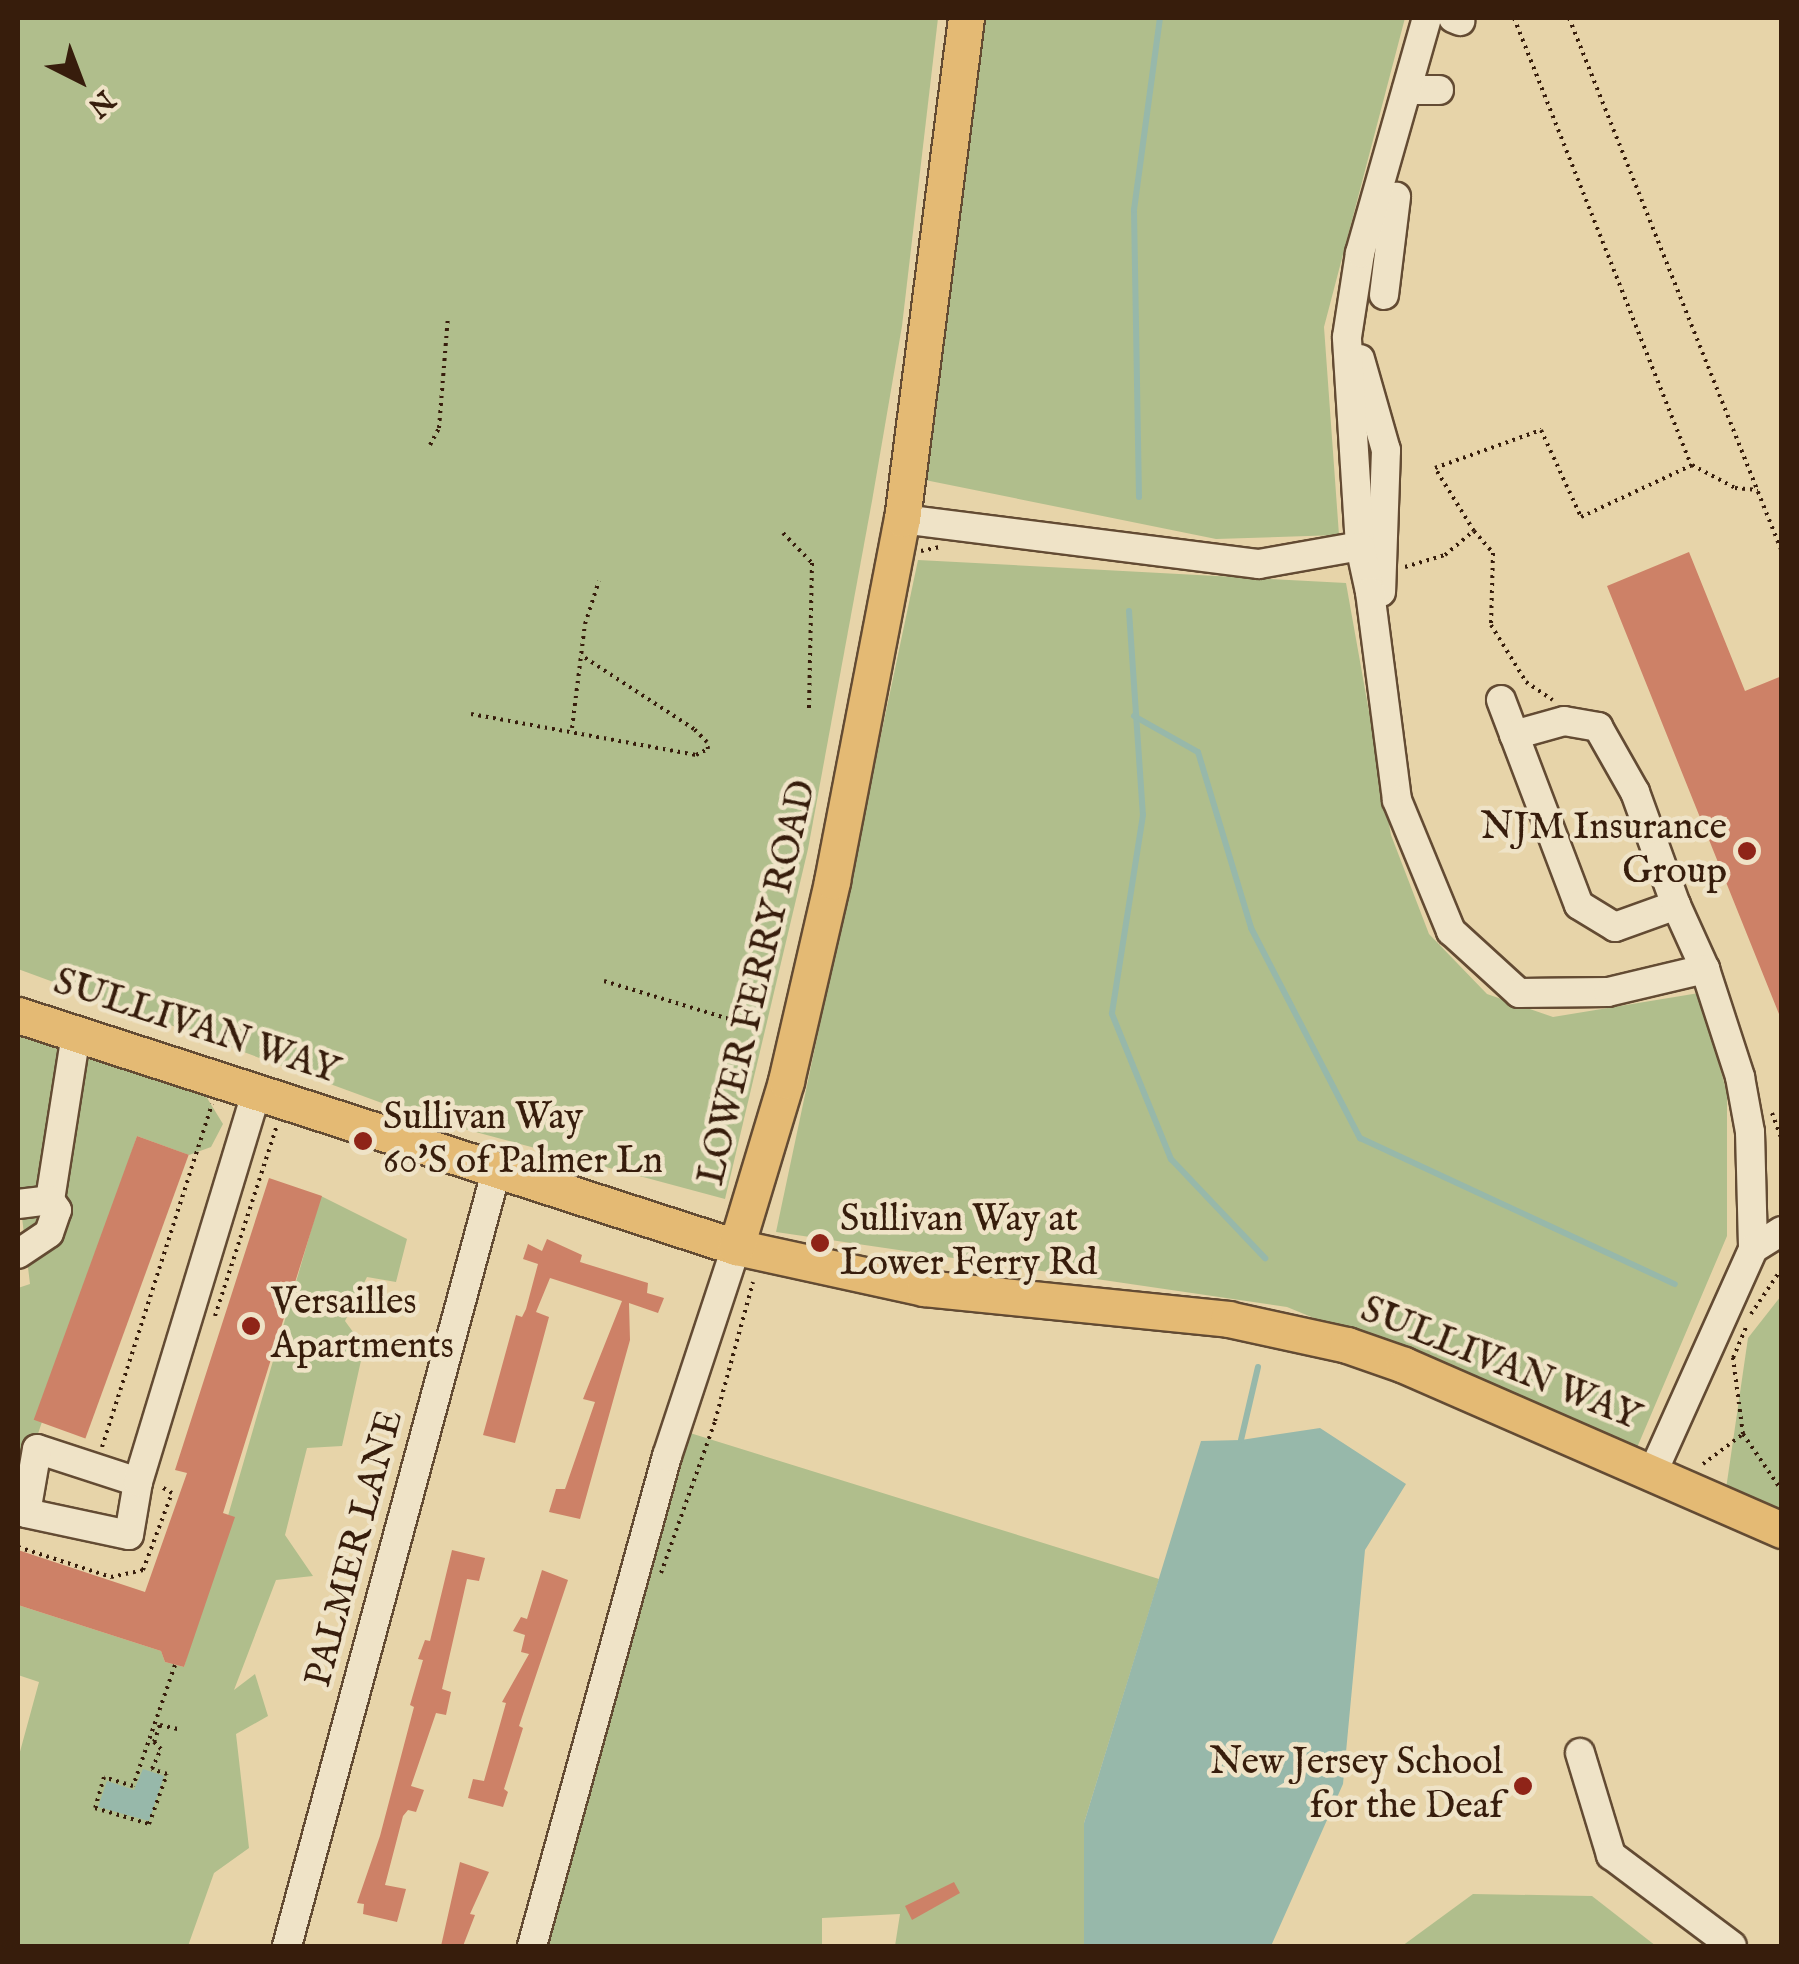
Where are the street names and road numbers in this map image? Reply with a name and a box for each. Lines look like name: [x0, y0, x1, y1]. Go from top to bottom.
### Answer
street label: LOWER FERRY ROAD: [690, 776, 828, 1190]
street label: SULLIVAN WAY: [48, 960, 344, 1096]
street label: SULLIVAN WAY: [1354, 1288, 1646, 1442]
street label: PALMER LANE: [297, 1406, 415, 1692]

